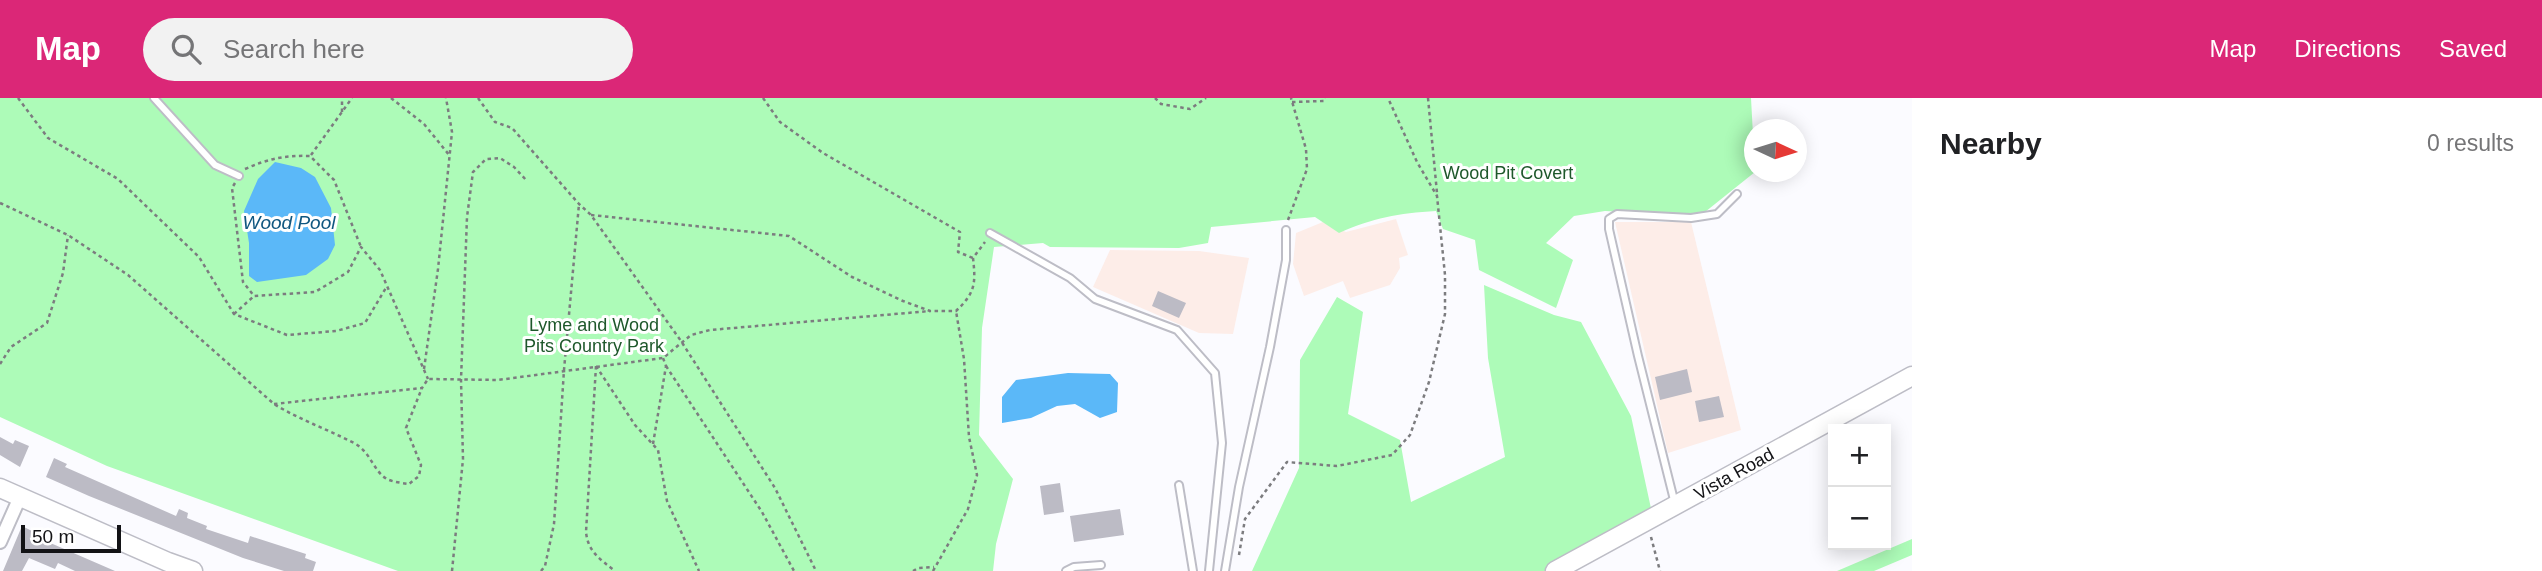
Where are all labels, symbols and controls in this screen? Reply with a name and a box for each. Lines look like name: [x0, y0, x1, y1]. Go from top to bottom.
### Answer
search box: [143, 18, 633, 81]
text: Map: [35, 30, 101, 67]
icon: search: [167, 30, 205, 68]
text: Search here: [223, 34, 365, 64]
text: Map: [2210, 35, 2256, 62]
text: Directions: [2294, 35, 2401, 62]
text: Saved: [2439, 35, 2507, 62]
north arrow: [1744, 119, 1807, 182]
text: Nearby: [1940, 127, 2042, 160]
text: 0 results: [2427, 130, 2514, 156]
park label: Wood Pit Covert: [1443, 163, 1573, 183]
water label: Wood Pool: [243, 212, 336, 233]
park label: Lyme and Wood Pits Country Park: [524, 315, 665, 356]
map controls: [1828, 424, 1891, 550]
button: +: [1828, 424, 1891, 487]
street label: Vista Road: [1691, 444, 1777, 504]
button: −: [1828, 487, 1891, 550]
scale bar: [21, 522, 121, 554]
text: 50 m: [32, 526, 74, 547]

